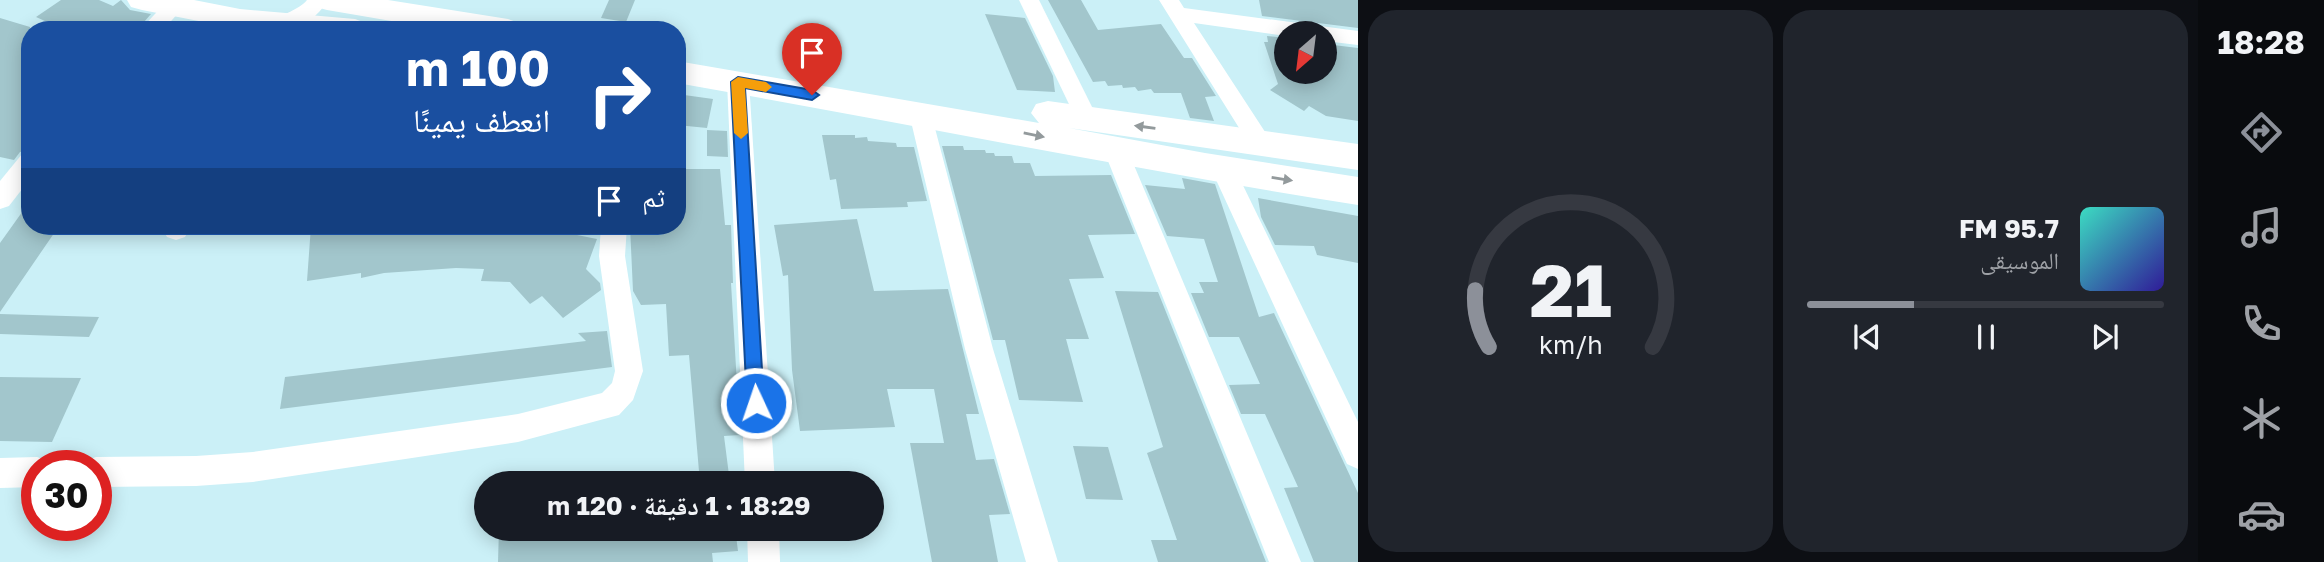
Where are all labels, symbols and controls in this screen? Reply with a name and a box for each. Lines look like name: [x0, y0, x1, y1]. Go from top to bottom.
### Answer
north arrow: [1274, 21, 1337, 84]
map controls: [1274, 21, 1337, 84]
pin: [782, 23, 842, 95]
text: 18:28: [2217, 23, 2305, 61]
icon: arrive: [793, 34, 831, 72]
text: 100 m: [406, 38, 550, 97]
icon: right: [574, 49, 665, 140]
text: انعطف يمينًا: [413, 101, 550, 139]
icon: directions: [2237, 108, 2286, 157]
one-way arrow: [1134, 121, 1156, 132]
one-way arrow: [1023, 129, 1045, 140]
one-way arrow: [1271, 174, 1293, 185]
icon: arrive: [590, 182, 628, 220]
text: ثم: [642, 182, 665, 213]
icon: music: [2237, 203, 2286, 252]
text: 95.7 FM: [1959, 213, 2059, 244]
text: 21: [1530, 246, 1611, 333]
text: الموسيقى: [1980, 246, 2059, 274]
icon: phone: [2237, 299, 2286, 348]
icon: previous: [1848, 318, 1886, 356]
icon: pause: [1967, 318, 2005, 356]
icon: next: [2086, 318, 2124, 356]
text: km/h: [1539, 329, 1602, 360]
position arrow: [719, 366, 793, 440]
icon: climate: [2237, 394, 2286, 443]
speed limit sign: 30: [21, 450, 112, 541]
text: 18:29 · 1 دقيقة · 120 m: [547, 490, 811, 521]
icon: car: [2237, 490, 2286, 539]

